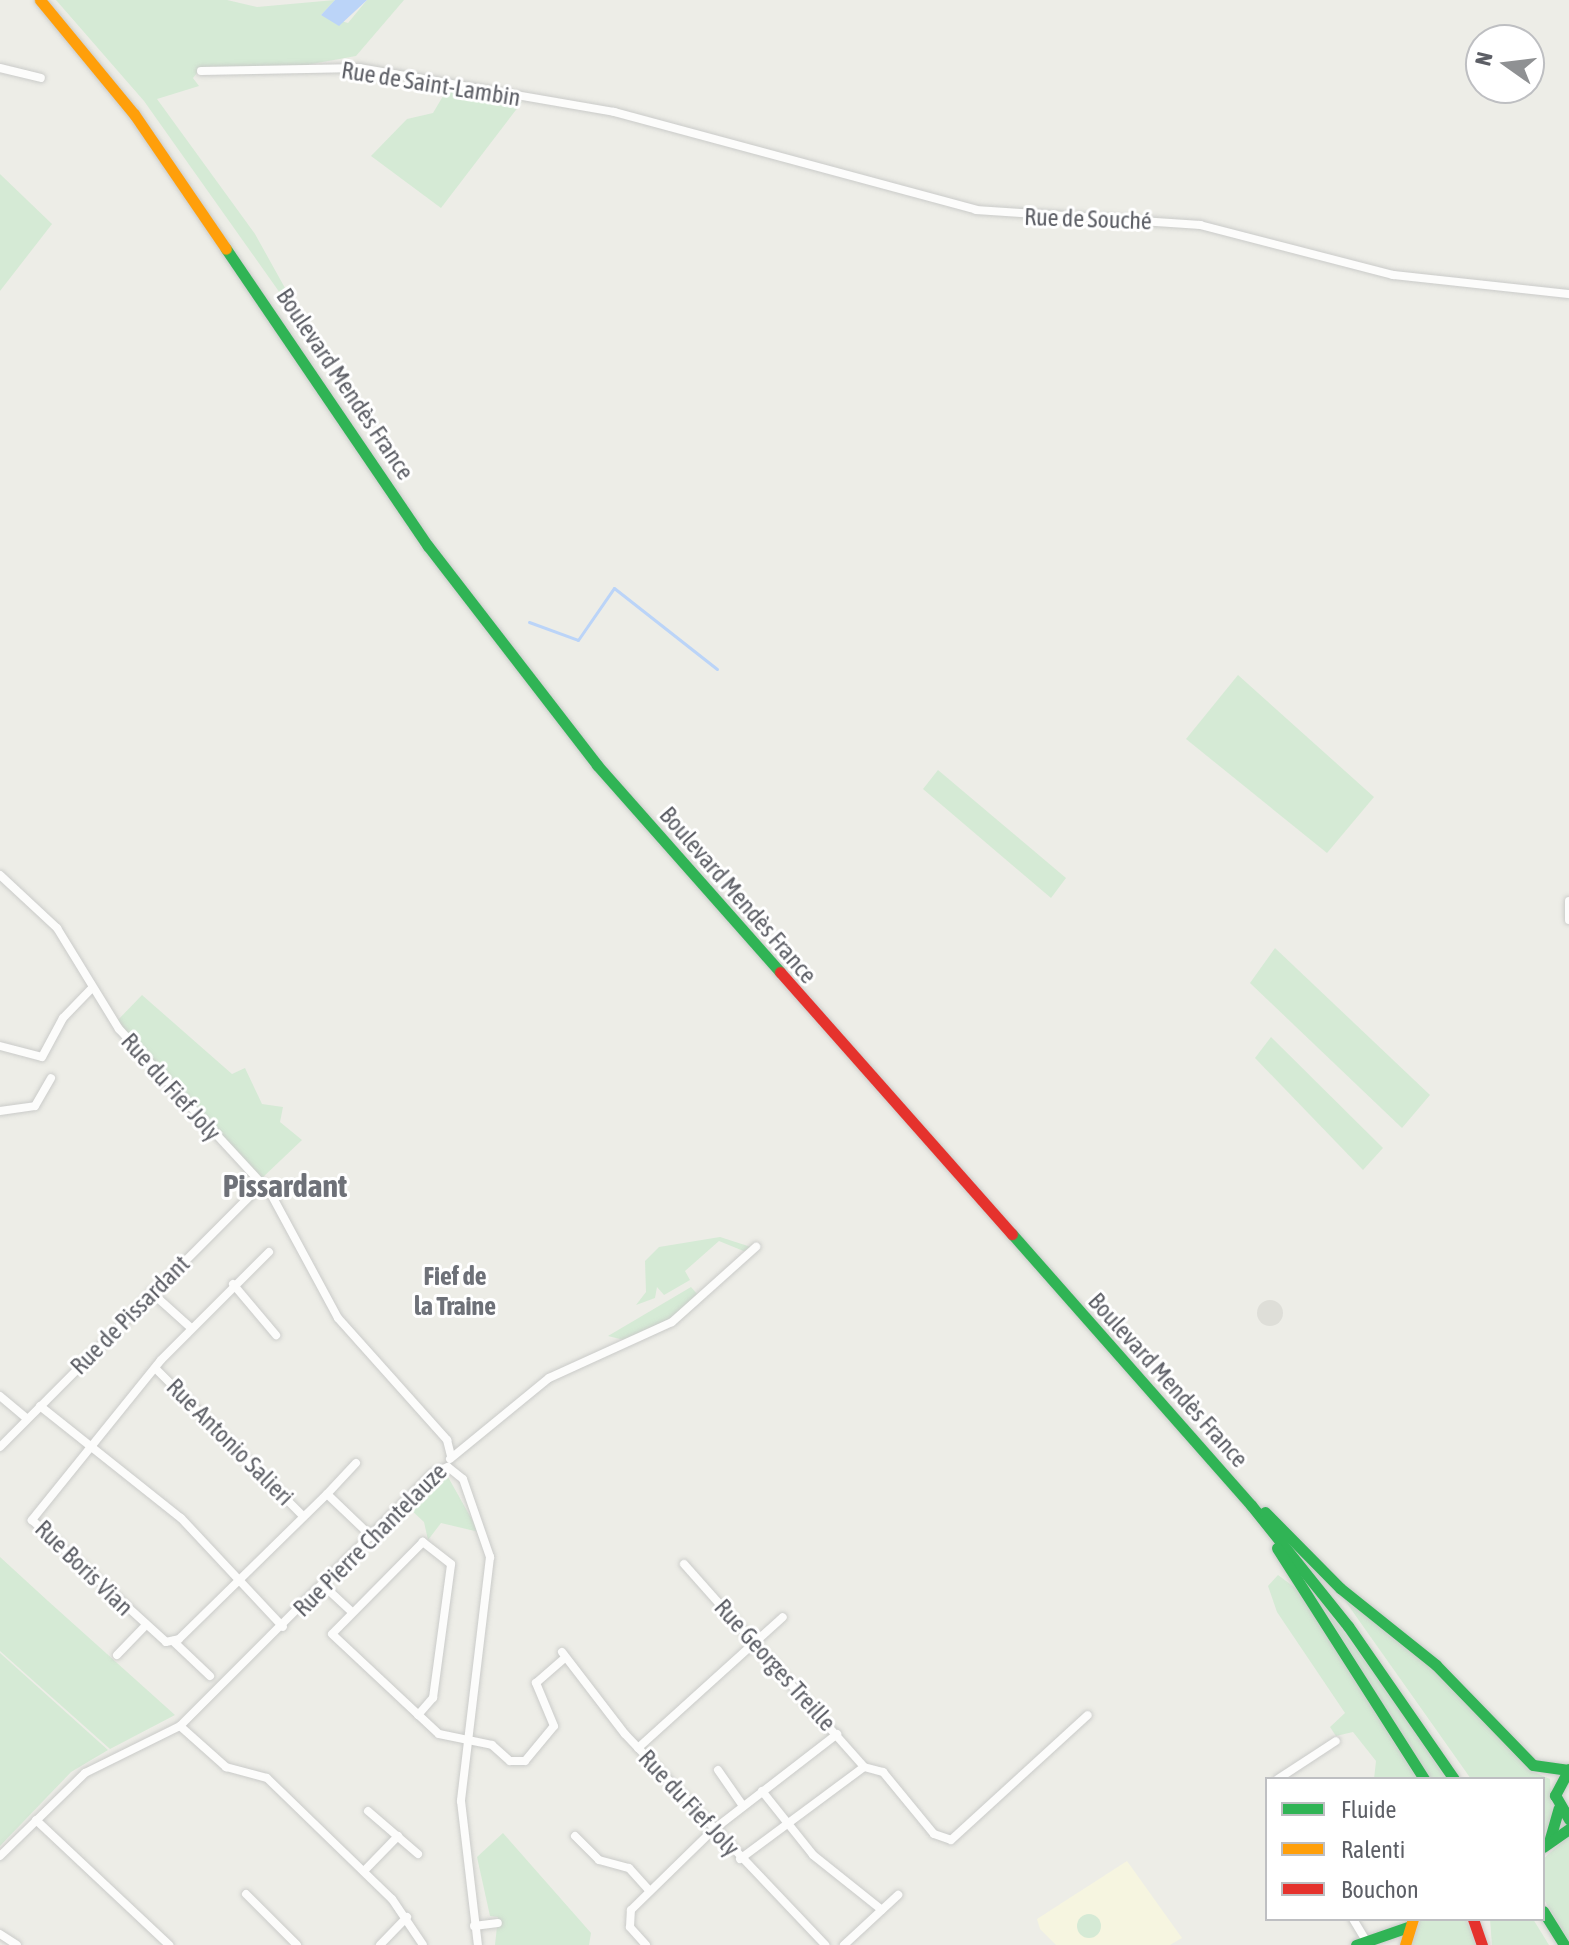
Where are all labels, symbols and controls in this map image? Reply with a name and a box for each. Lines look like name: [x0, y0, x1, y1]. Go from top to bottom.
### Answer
north arrow: [1465, 24, 1545, 104]
text: N: [1469, 49, 1498, 68]
street label: Rue de Saint-Lambin: [339, 56, 523, 112]
street label: Rue de Souché: [1024, 202, 1152, 236]
street label: Boulevard Mendès France: [270, 283, 420, 485]
street label: Boulevard Mendès France: [653, 801, 823, 989]
street label: Rue du Fief Joly: [115, 1027, 227, 1147]
district label: Pissardant: [223, 1167, 347, 1205]
street label: Rue de Pissardant: [65, 1250, 195, 1380]
district label: Fief de la Traine: [414, 1261, 496, 1322]
street label: Boulevard Mendès France: [1082, 1287, 1254, 1473]
street label: Rue Antonio Salieri: [161, 1373, 299, 1511]
street label: Rue Pierre Chantelauze: [287, 1457, 453, 1623]
street label: Rue Boris Vian: [29, 1514, 139, 1622]
street label: Rue Georges Treille: [708, 1593, 842, 1737]
street label: Rue du Fief Joly: [632, 1744, 746, 1862]
legend: [1265, 1777, 1545, 1921]
text: Fluide: [1341, 1796, 1396, 1823]
text: Ralenti: [1341, 1836, 1405, 1863]
text: Bouchon: [1341, 1876, 1419, 1903]

